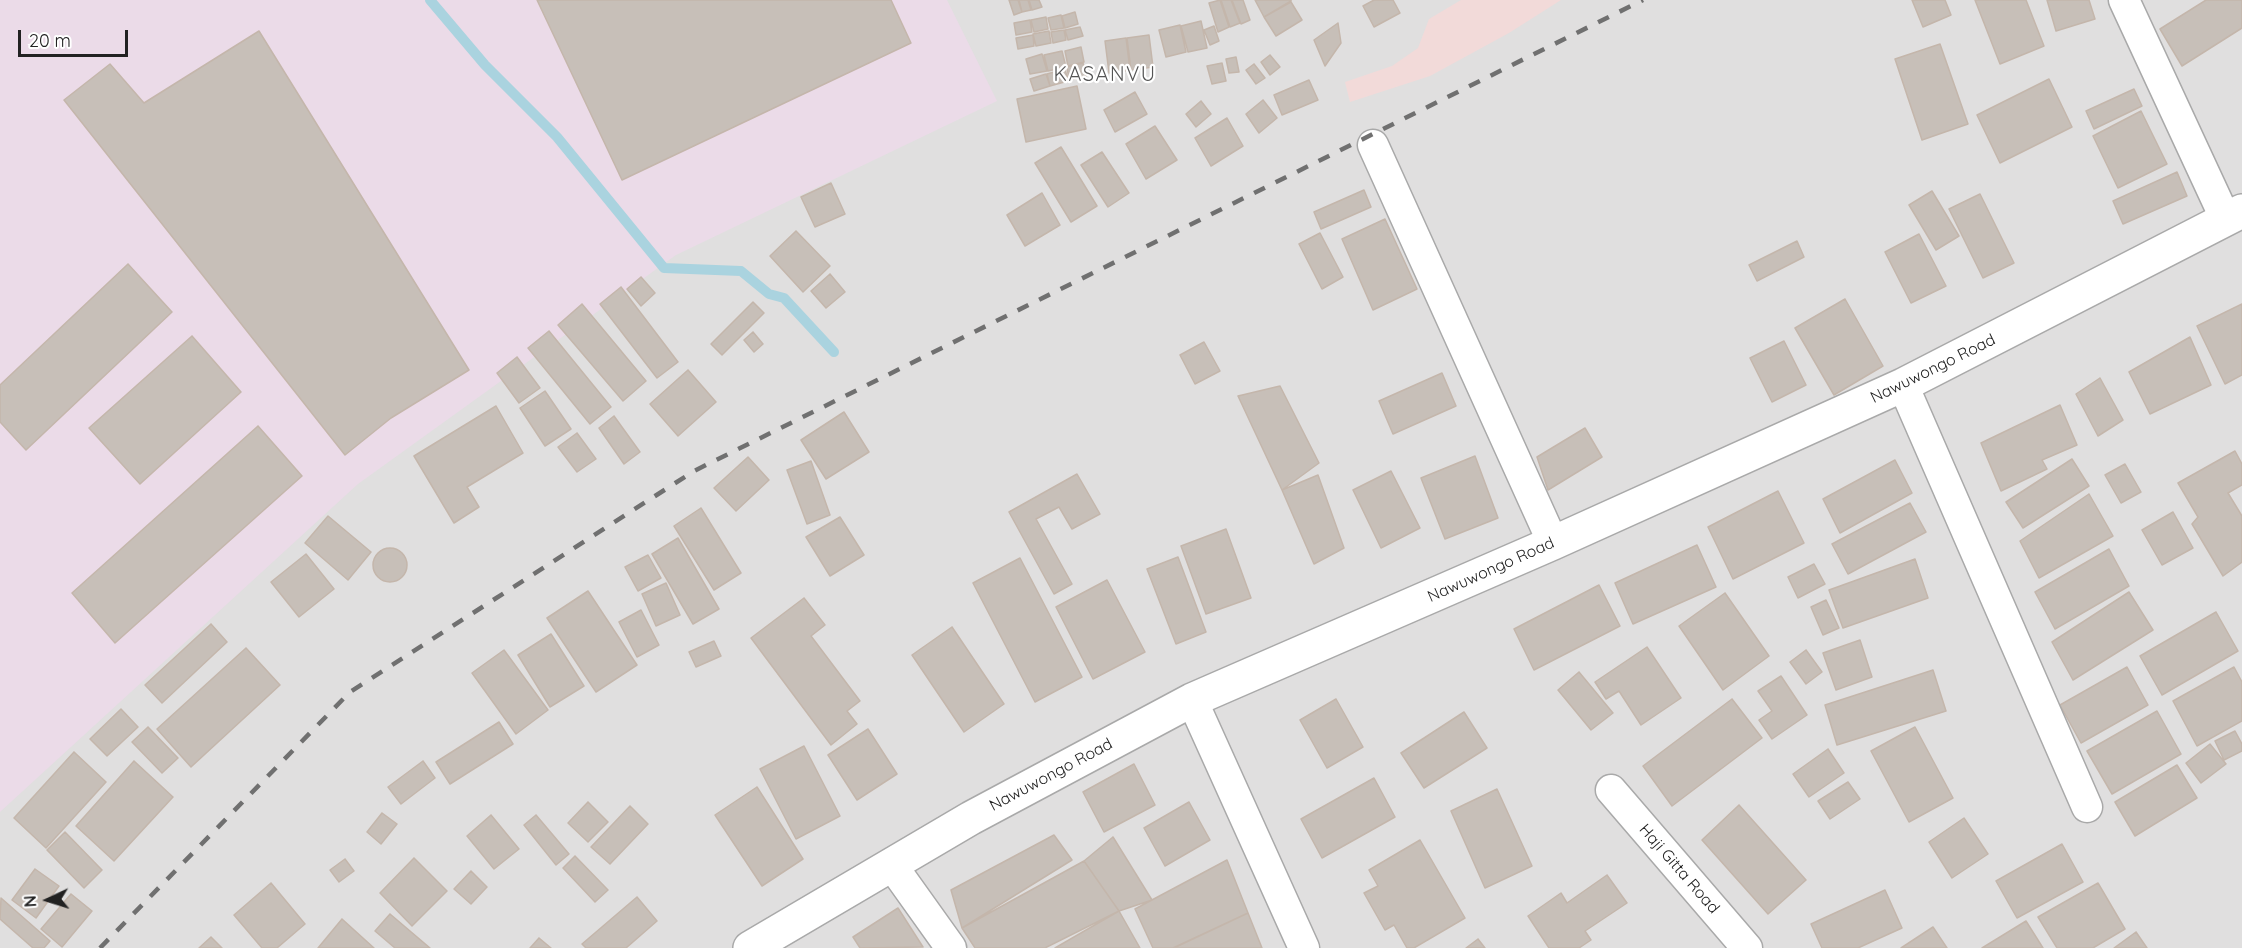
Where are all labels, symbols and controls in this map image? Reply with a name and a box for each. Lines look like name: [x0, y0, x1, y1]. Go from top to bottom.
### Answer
scale bar: [21, 18, 130, 56]
text: 20 m: [29, 29, 71, 52]
district label: KASANVU: [1053, 63, 1157, 87]
street label: Nawuwongo Road: [1867, 330, 1999, 408]
street label: Nawuwongo Road: [1425, 533, 1557, 607]
street label: Nawuwongo Road: [986, 734, 1116, 816]
street label: Haji Gitta Road: [1635, 820, 1723, 918]
north arrow: [18, 870, 78, 930]
text: N: [20, 895, 40, 908]

